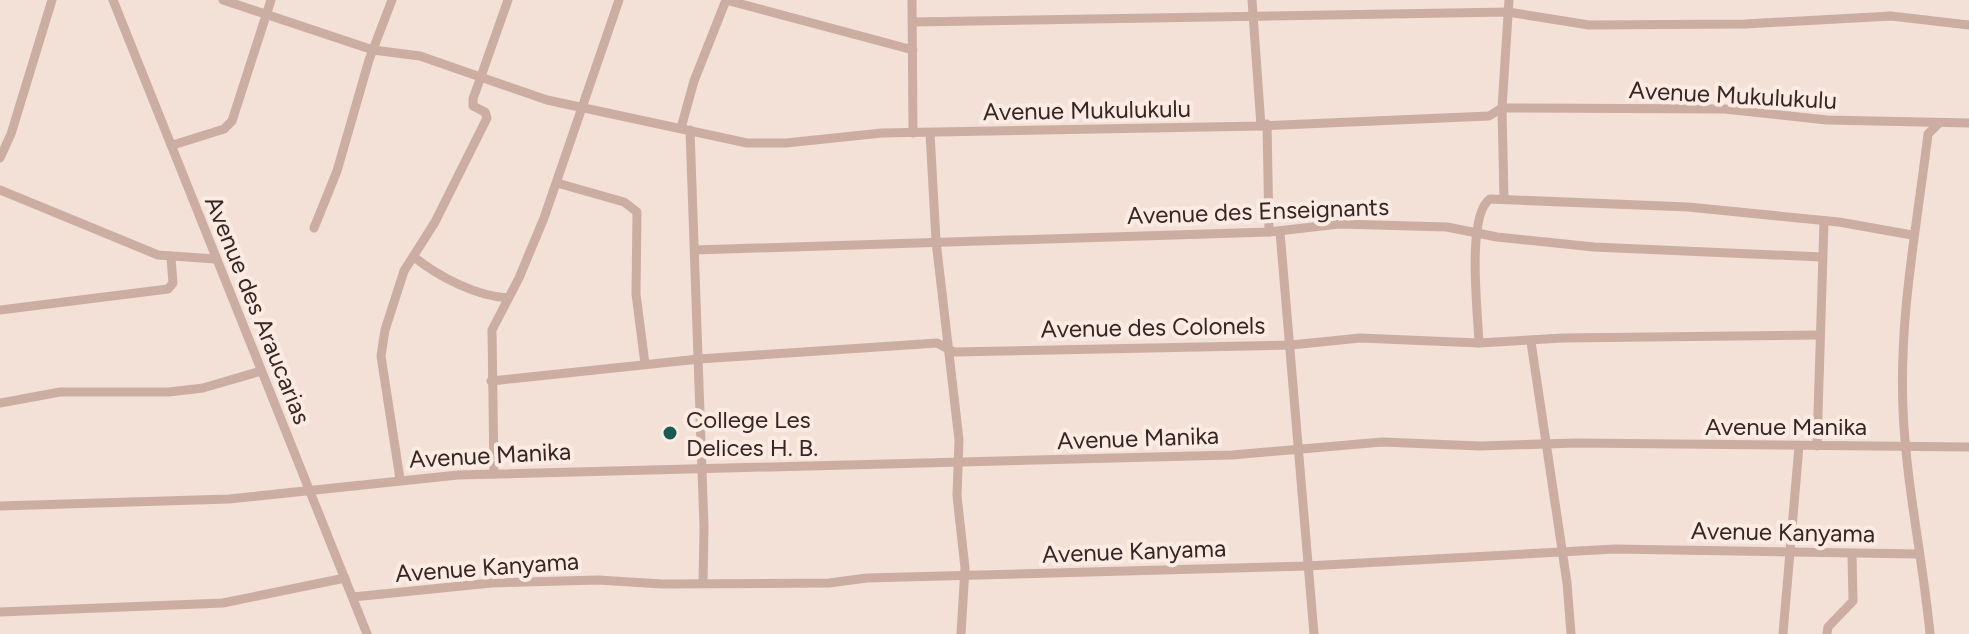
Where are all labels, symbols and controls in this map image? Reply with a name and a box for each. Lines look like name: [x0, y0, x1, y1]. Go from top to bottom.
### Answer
street label: Avenue Mukulukulu: [1628, 75, 1838, 115]
street label: Avenue Mukulukulu: [983, 94, 1191, 126]
street label: Avenue des Araucarias: [199, 192, 317, 428]
street label: Avenue des Enseignants: [1126, 192, 1390, 230]
street label: Avenue des Colonels: [1040, 311, 1266, 343]
place label: College Les Delices H. B.: [686, 405, 818, 462]
street label: Avenue Manika: [1705, 412, 1867, 441]
street label: Avenue Manika: [1056, 421, 1220, 455]
marker: College Les Delices H. B.: [661, 424, 679, 442]
street label: Avenue Manika: [408, 436, 572, 474]
street label: Avenue Kanyama: [1691, 516, 1875, 548]
street label: Avenue Kanyama: [1041, 533, 1227, 569]
street label: Avenue Kanyama: [394, 546, 580, 588]

